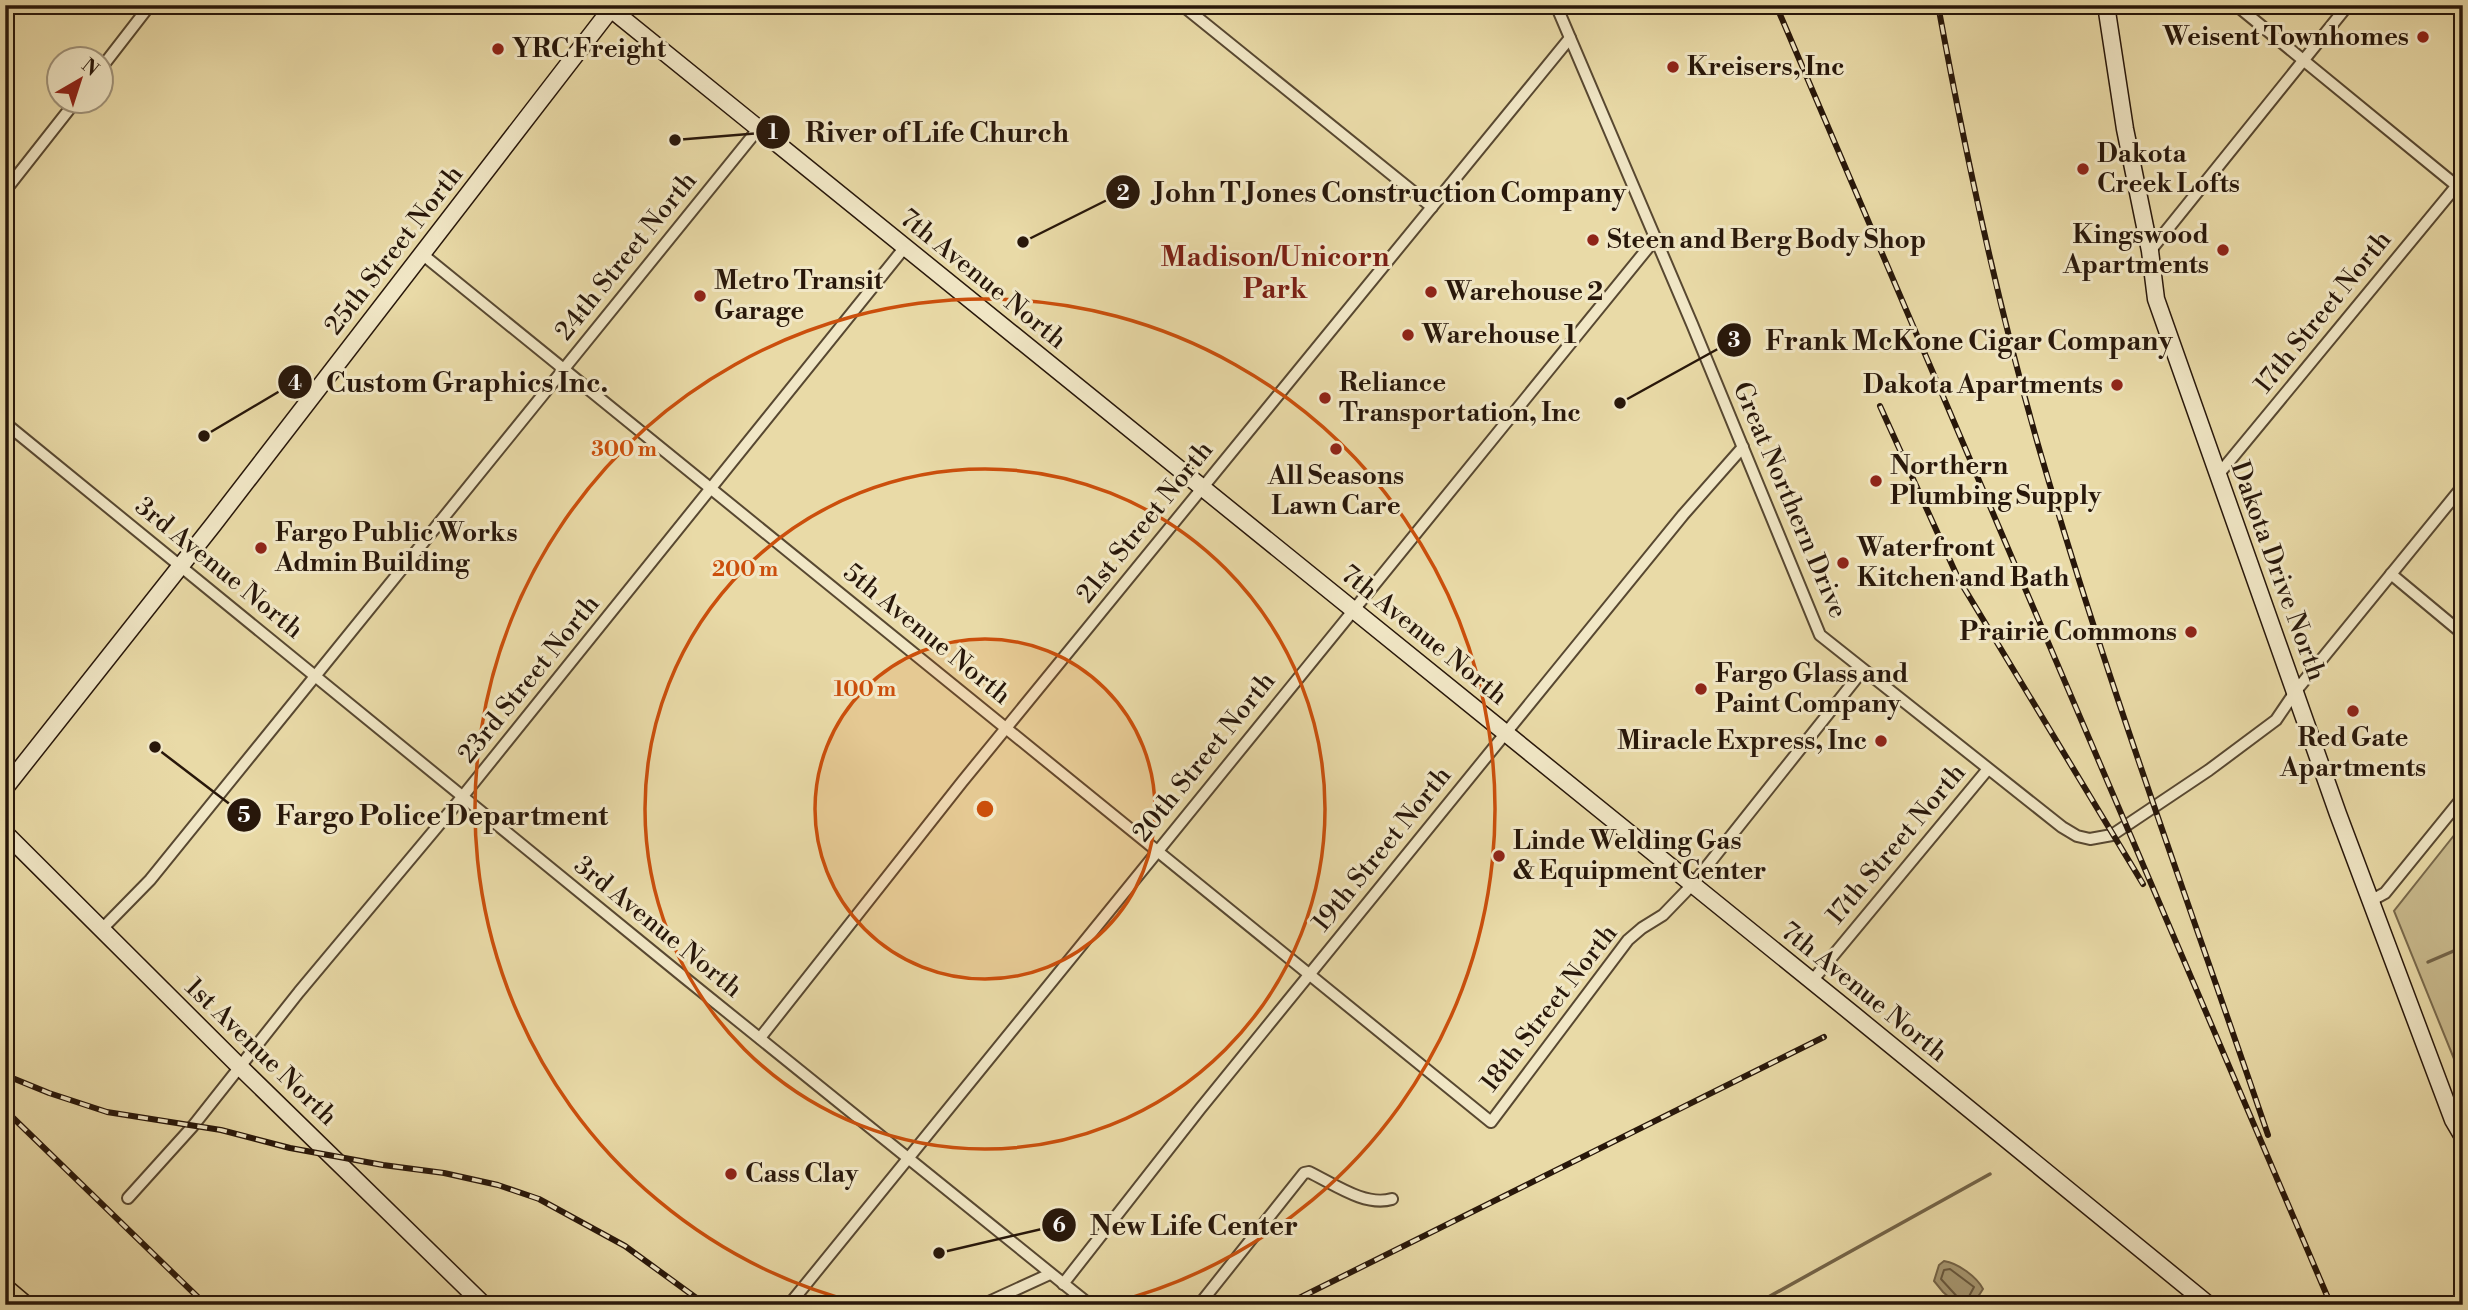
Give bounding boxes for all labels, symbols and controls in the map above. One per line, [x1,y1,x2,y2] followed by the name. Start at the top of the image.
[2162,21,2409,53] place label: Weisent Townhomes
[2415,29,2431,45] marker: Weisent Townhomes
[512,33,667,65] place label: YRC Freight
[490,41,506,57] marker: YRC Freight
[46,46,116,116] north arrow
[1687,51,1844,83] place label: Kreisers, Inc
[77,54,103,82] text: N
[1665,59,1681,75] marker: Kreisers, Inc
[756,108,1083,157] callout: River of Life Church
[805,116,1069,151] text: River of Life Church
[768,120,778,146] text: 1
[2097,138,2240,200] place label: Dakota Creek Lofts
[318,159,470,341] street label: 25th Street North
[2075,161,2091,177] marker: Dakota Creek Lofts
[548,165,704,347] street label: 24th Street North
[1105,168,1640,217] callout: John T Jones Construction Company
[1150,176,1627,211] text: John T Jones Construction Company
[1116,181,1130,207] text: 2
[893,202,1073,356] street label: 7th Avenue North
[2062,219,2209,281] place label: Kingswood Apartments
[1607,224,1926,256] place label: Steen and Berg Body Shop
[2248,224,2398,400] street label: 17th Street North
[1585,232,1601,248] marker: Steen and Berg Body Shop
[1161,240,1389,307] district label: Madison/Unicorn Park
[2215,242,2231,258] marker: Kingswood Apartments
[714,265,884,327] place label: Metro Transit Garage
[1444,276,1603,308] place label: Warehouse 2
[1423,284,1439,300] marker: Warehouse 2
[692,288,708,304] marker: Metro Transit Garage
[1717,315,2187,364] callout: Frank McKone Cigar Company
[1421,319,1577,351] place label: Warehouse 1
[1765,324,2174,359] text: Frank McKone Cigar Company
[1400,327,1416,343] marker: Warehouse 1
[1728,328,1740,354] text: 3
[277,358,623,407] callout: Custom Graphics Inc.
[326,366,608,401] text: Custom Graphics Inc.
[1339,367,1581,429] place label: Reliance Transportation, Inc
[1863,369,2103,401] place label: Dakota Apartments
[288,371,302,397] text: 4
[1726,377,1854,623] street label: Great Northern Drive
[2109,377,2125,393] marker: Dakota Apartments
[1317,390,1333,406] marker: Reliance Transportation, Inc
[1070,435,1220,609] street label: 21st Street North
[591,437,657,463] text: 300 m
[1328,441,1344,457] marker: All Seasons Lawn Care
[1890,450,2102,512] place label: Northern Plumbing Supply
[2223,457,2333,685] street label: Dakota Drive North
[1267,460,1404,522] place label: All Seasons Lawn Care
[1868,473,1884,489] marker: Northern Plumbing Supply
[128,490,310,646] street label: 3rd Avenue North
[274,517,518,579] place label: Fargo Public Works Admin Building
[1856,532,2069,594] place label: Waterfront Kitchen and Bath
[253,540,269,556] marker: Fargo Public Works Admin Building
[1835,555,1851,571] marker: Waterfront Kitchen and Bath
[712,557,778,583] text: 200 m
[837,557,1017,711] street label: 5th Avenue North
[1334,558,1514,712] street label: 7th Avenue North
[451,589,607,769] street label: 23rd Street North
[1960,616,2177,648] place label: Prairie Commons
[2183,624,2199,640] marker: Prairie Commons
[1715,658,1908,720] place label: Fargo Glass and Paint Company
[1126,666,1282,848] street label: 20th Street North
[834,677,896,703] text: 100 m
[1693,681,1709,697] marker: Fargo Glass and Paint Company
[2345,703,2361,719] marker: Red Gate Apartments
[2279,722,2426,784] place label: Red Gate Apartments
[1617,725,1867,757] place label: Miracle Express, Inc
[1873,733,1889,749] marker: Miracle Express, Inc
[1819,757,1973,931] street label: 17th Street North
[1306,760,1458,938] street label: 19th Street North
[227,790,622,839] callout: Fargo Police Department
[973,797,997,821] centre of rings
[276,799,609,834] text: Fargo Police Department
[237,803,251,829] text: 5
[1513,825,1767,887] place label: Linde Welding Gas & Equipment Center
[1491,848,1507,864] marker: Linde Welding Gas & Equipment Center
[567,849,749,1005] street label: 3rd Avenue North
[1774,915,1954,1069] street label: 7th Avenue North
[1474,918,1624,1098] street label: 18th Street North
[178,971,344,1133] street label: 1st Avenue North
[745,1158,859,1190] place label: Cass Clay
[723,1166,739,1182] marker: Cass Clay
[1041,1200,1313,1249] callout: New Life Center
[1090,1209,1298,1244] text: New Life Center
[1052,1213,1066,1239] text: 6

